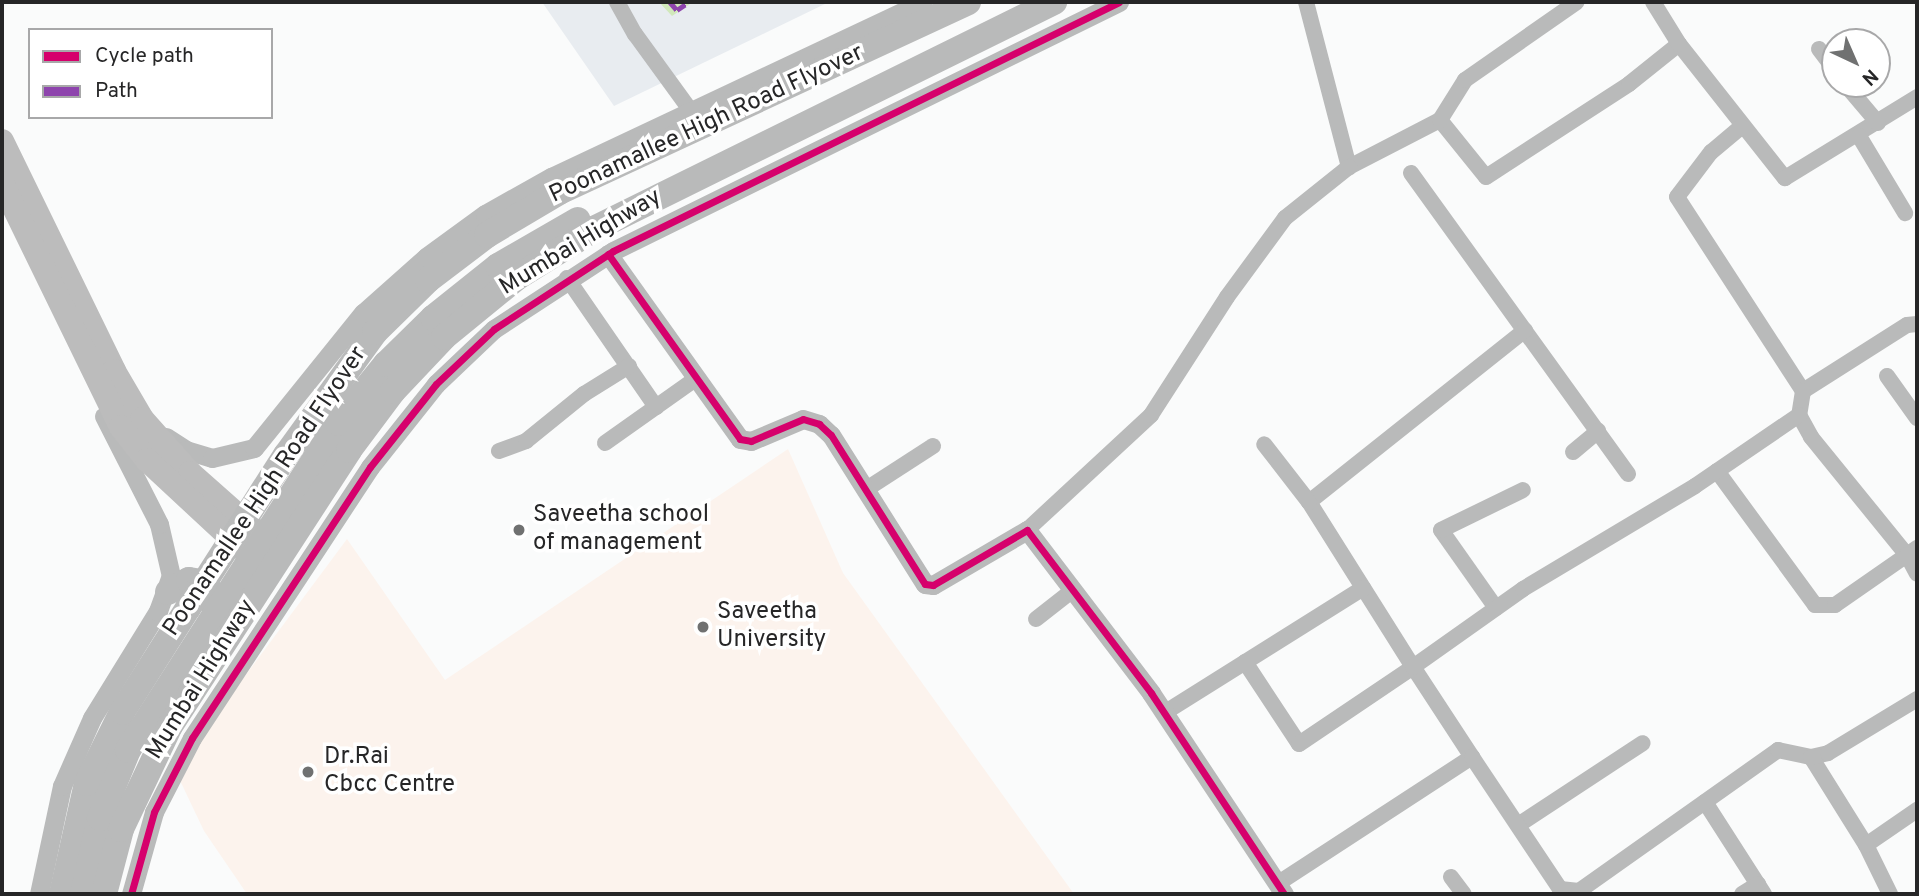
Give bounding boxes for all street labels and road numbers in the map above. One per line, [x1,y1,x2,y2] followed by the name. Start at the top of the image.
[545,39,869,211] street label: Poonamallee High Road Flyover
[495,183,667,303] street label: Mumbai Highway
[158,342,374,642] street label: Poonamallee High Road Flyover
[141,595,263,765] street label: Mumbai Highway

